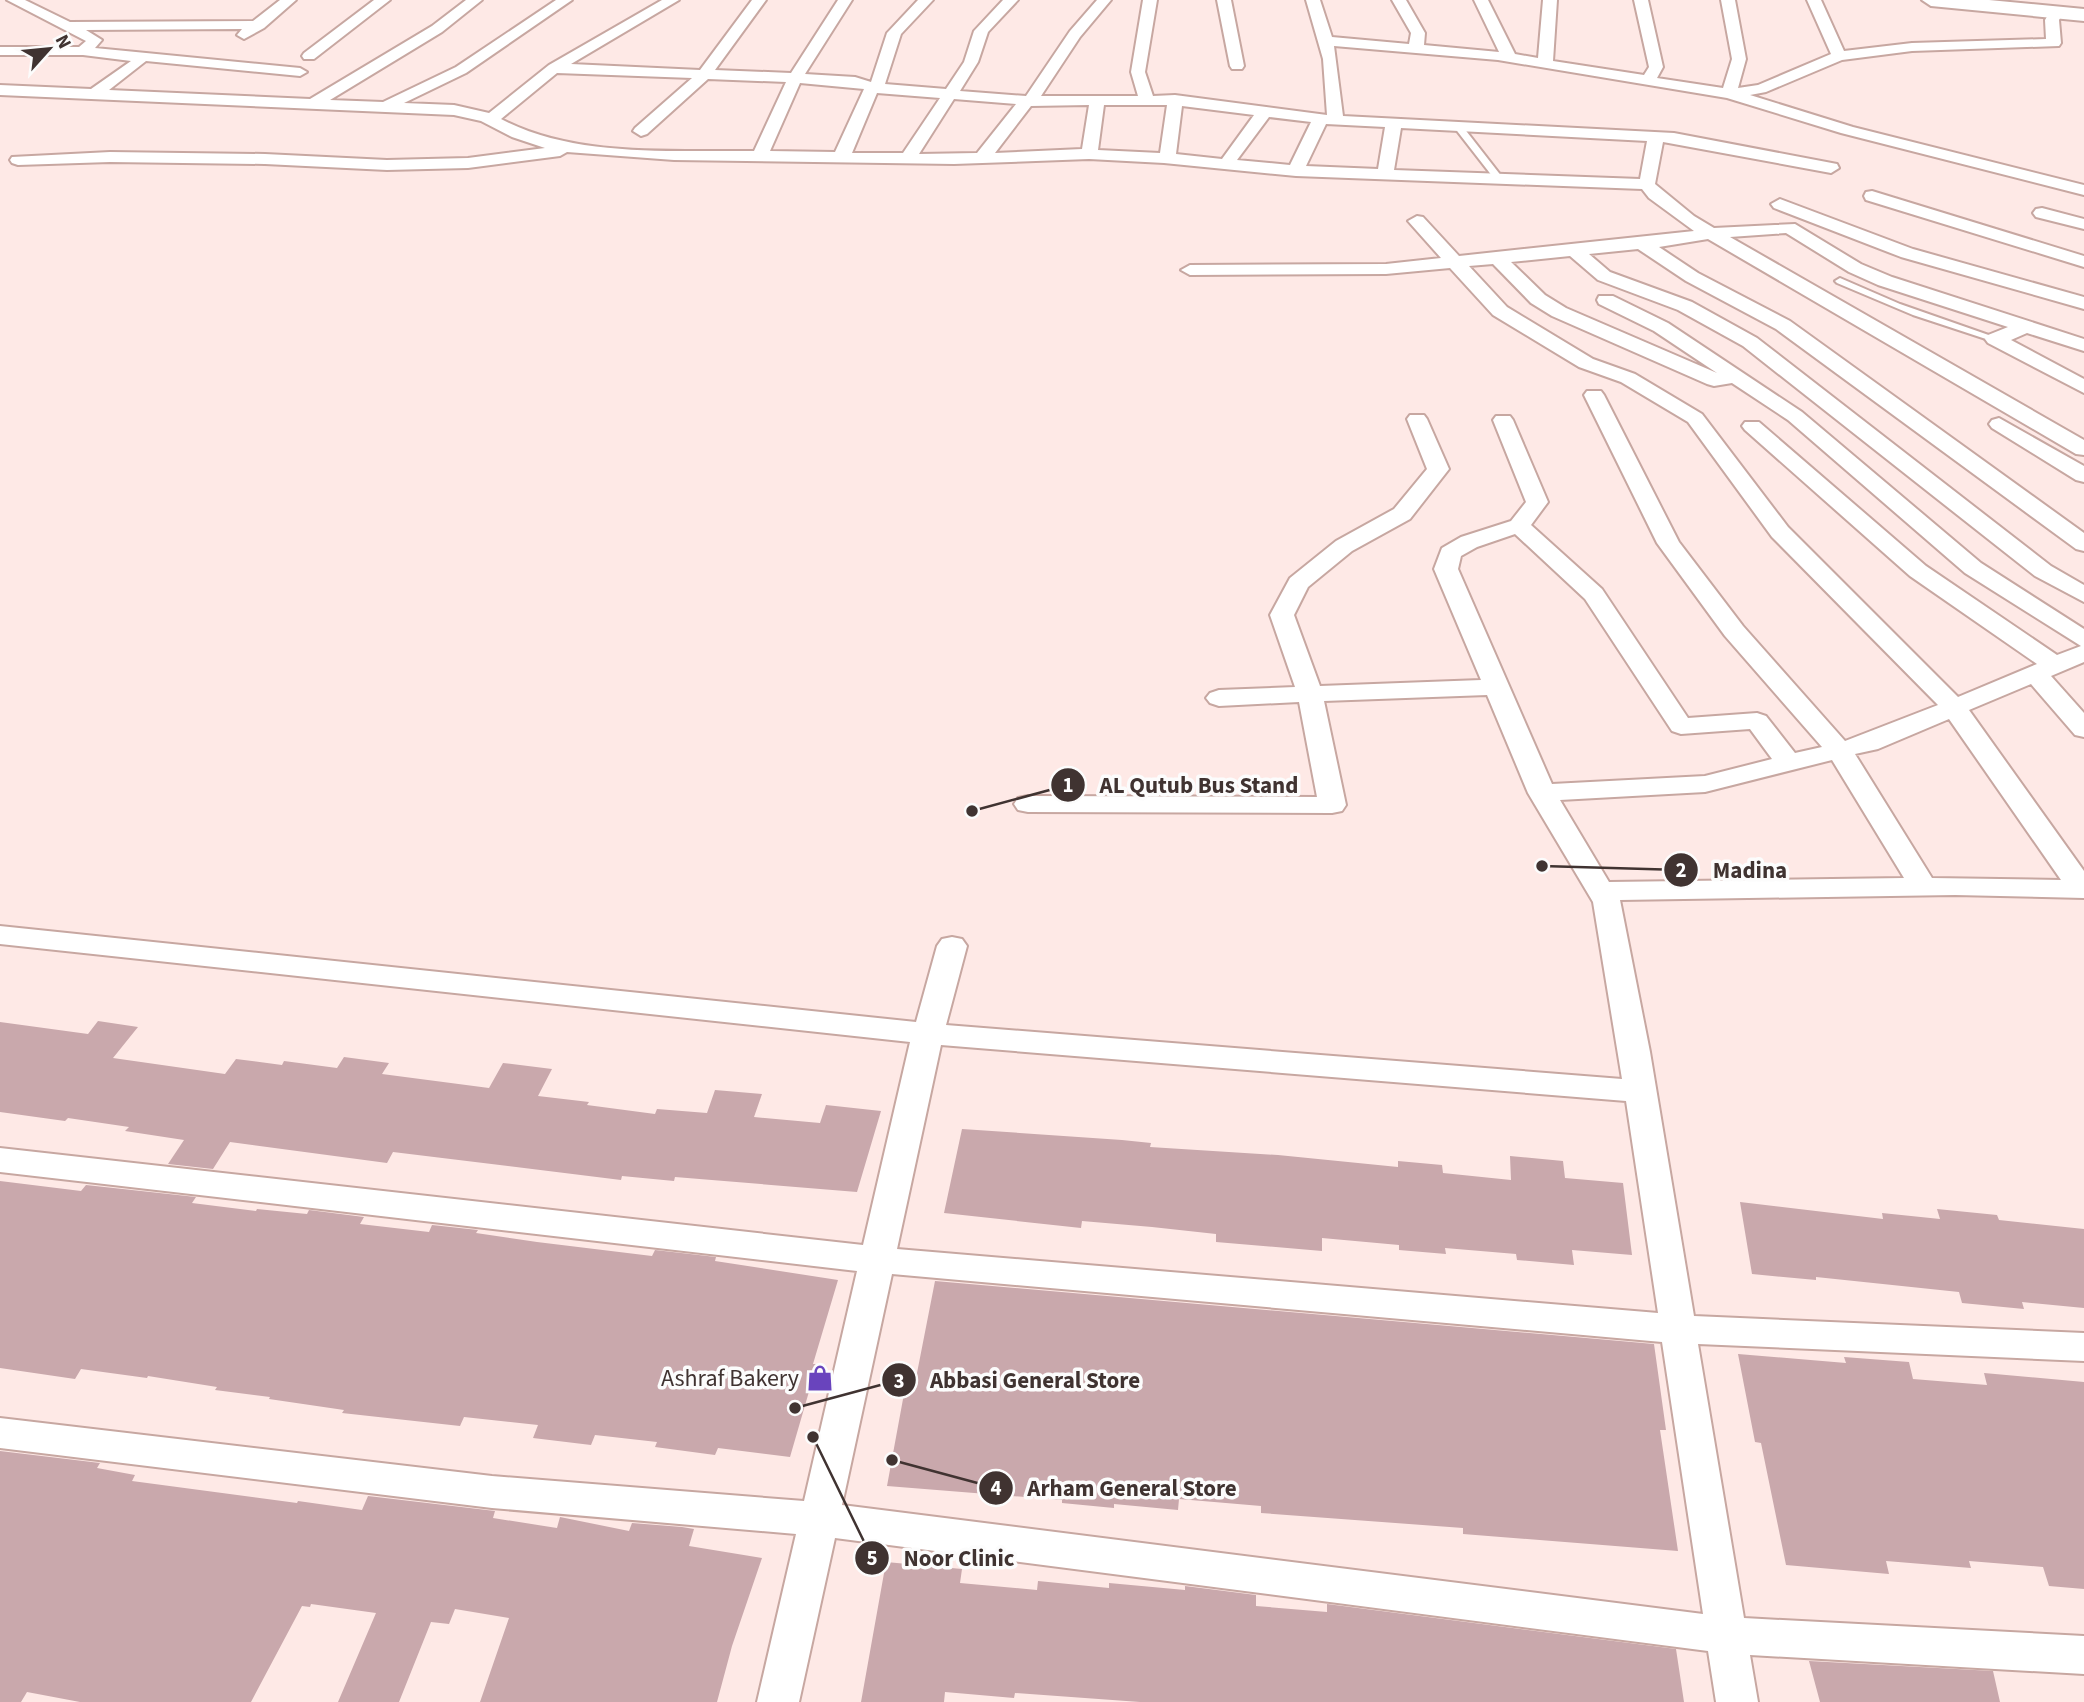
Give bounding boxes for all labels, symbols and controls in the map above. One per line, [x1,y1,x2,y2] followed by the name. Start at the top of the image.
[14,14,84,84] north arrow
[48,30,78,54] text: N
[1051,763,1312,807] callout: AL Qutub Bus Stand
[1099,769,1298,802] text: AL Qutub Bus Stand
[1062,770,1074,800] text: 1
[1663,848,1801,892] callout: Madina
[1713,854,1787,887] text: Madina
[1675,855,1687,885] text: 2
[881,1358,1154,1402] callout: Abbasi General Store
[661,1361,799,1396] place label: Ashraf Bakery
[805,1363,835,1393] shop icon: Ashraf Bakery
[929,1364,1140,1397] text: Abbasi General Store
[893,1366,905,1396] text: 3
[979,1466,1251,1510] callout: Arham General Store
[1026,1472,1237,1505] text: Arham General Store
[990,1473,1002,1503] text: 4
[854,1536,1028,1580] callout: Noor Clinic
[903,1542,1015,1575] text: Noor Clinic
[866,1543,878,1573] text: 5

